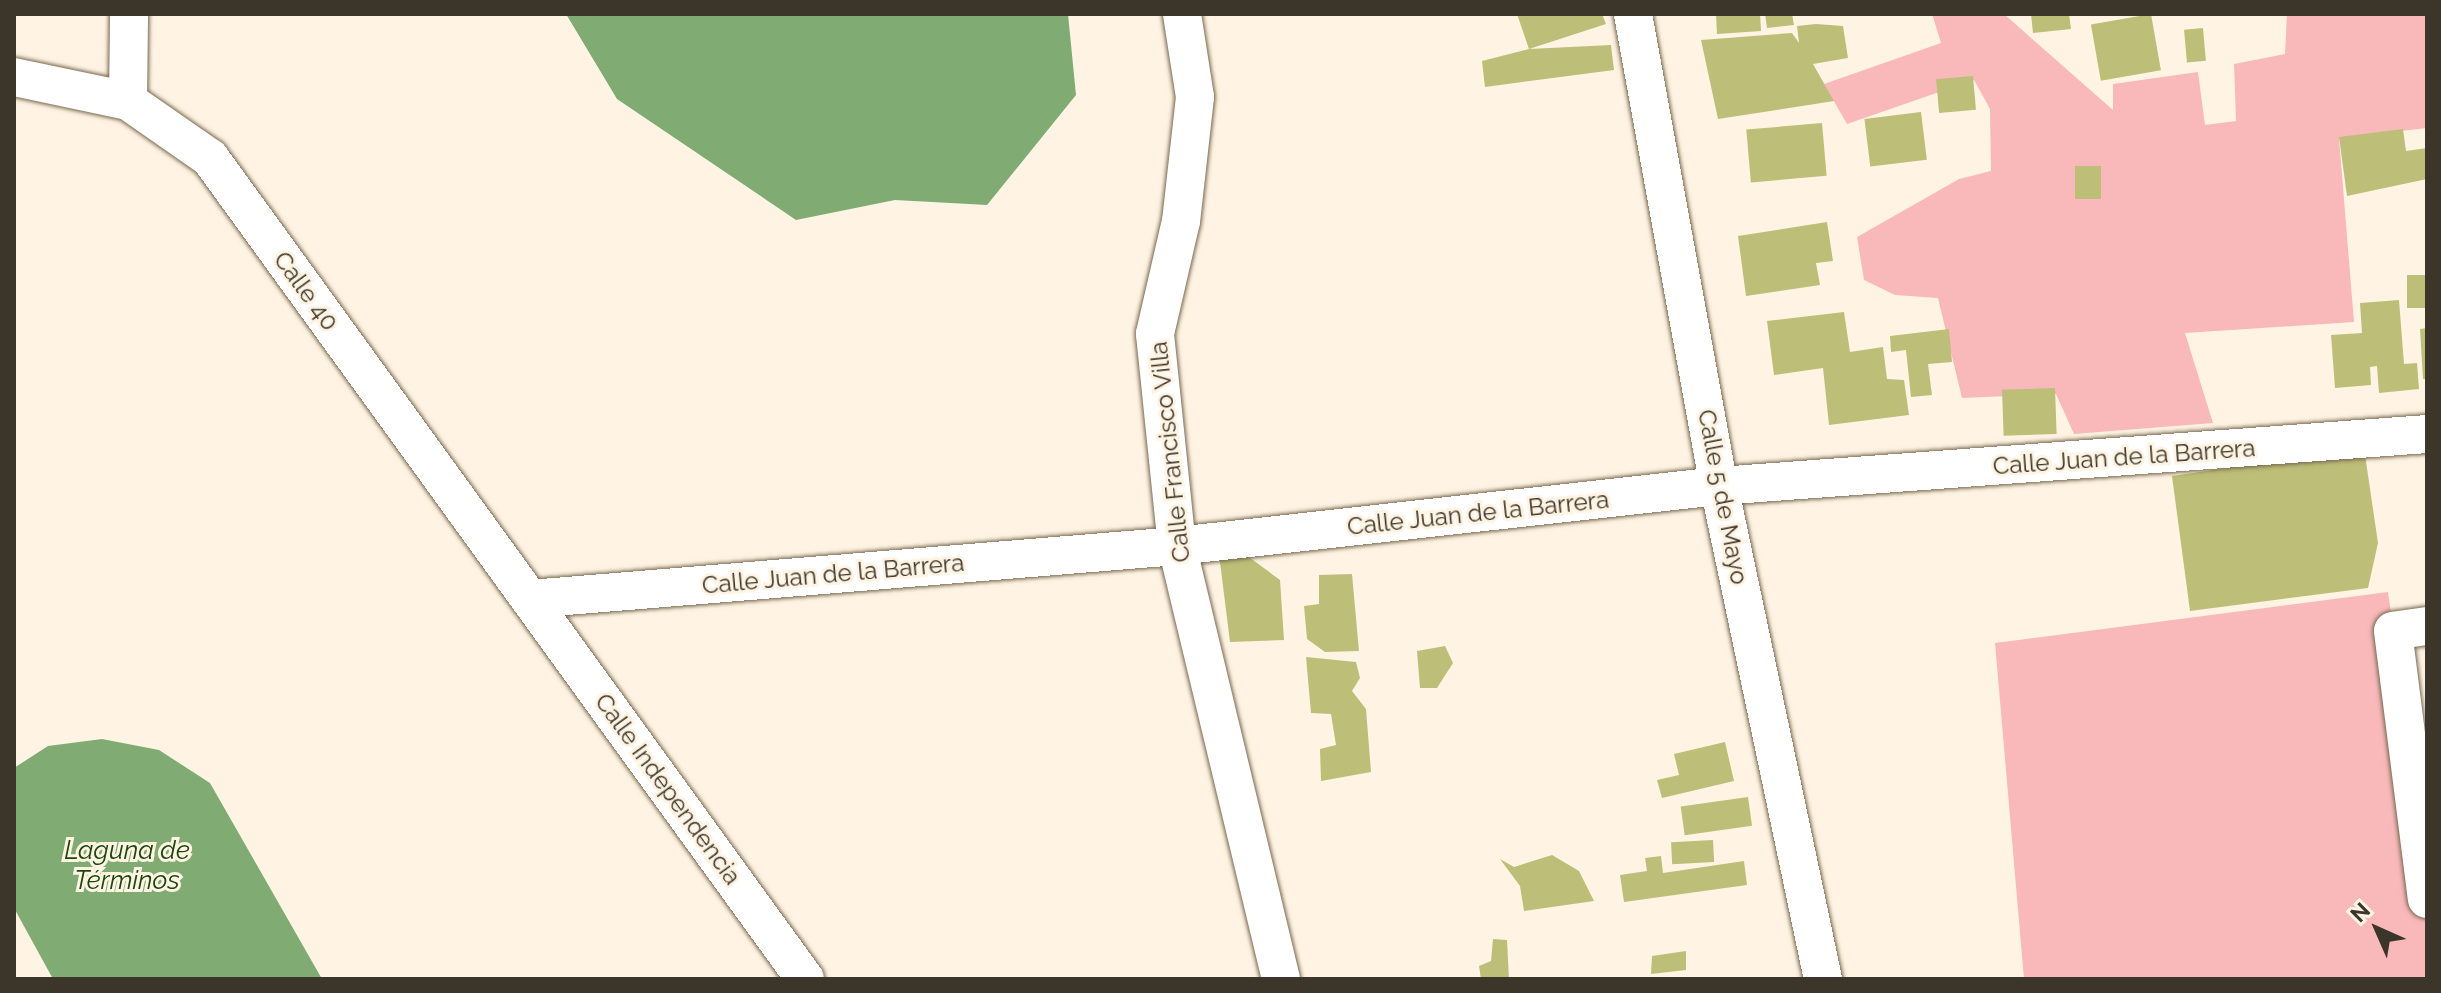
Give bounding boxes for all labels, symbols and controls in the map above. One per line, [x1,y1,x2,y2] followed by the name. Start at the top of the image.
[268,246,344,336] street label: Calle 40
[1144,340,1196,564] street label: Calle Francisco Villa
[1692,407,1754,587] street label: Calle 5 de Mayo
[1992,433,2256,481] street label: Calle Juan de la Barrera
[1345,485,1611,541] street label: Calle Juan de la Barrera
[700,548,966,600] street label: Calle Juan de la Barrera
[589,688,747,890] street label: Calle Independencia
[64,835,190,896] water label: Laguna de Términos
[2337,889,2417,969] north arrow
[2345,897,2375,927] text: N

